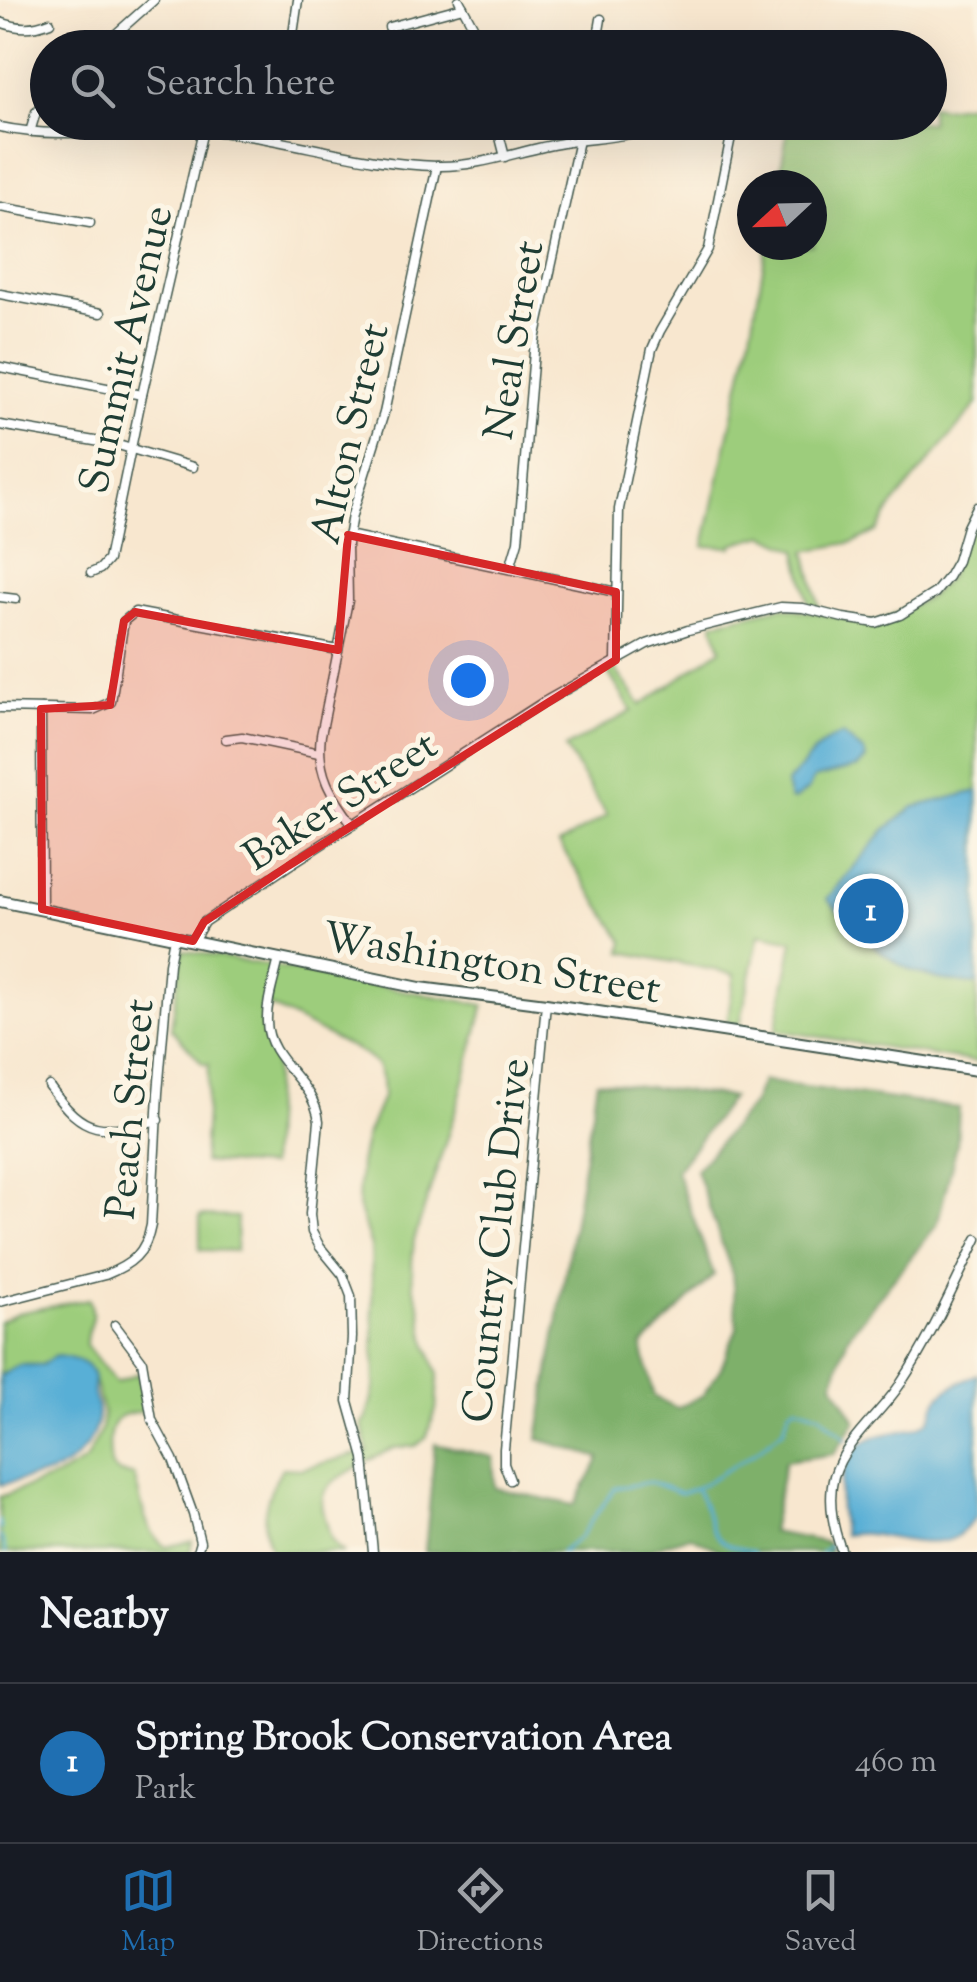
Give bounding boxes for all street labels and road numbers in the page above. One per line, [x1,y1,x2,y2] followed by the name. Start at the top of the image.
[67,200,191,500] street label: Summit Avenue
[472,237,562,445] street label: Neal Street
[298,318,407,550] street label: Alton Street
[233,718,451,888] street label: Baker Street
[318,910,664,1022] street label: Washington Street
[93,997,172,1222] street label: Peach Street
[450,1055,548,1426] street label: Country Club Drive

